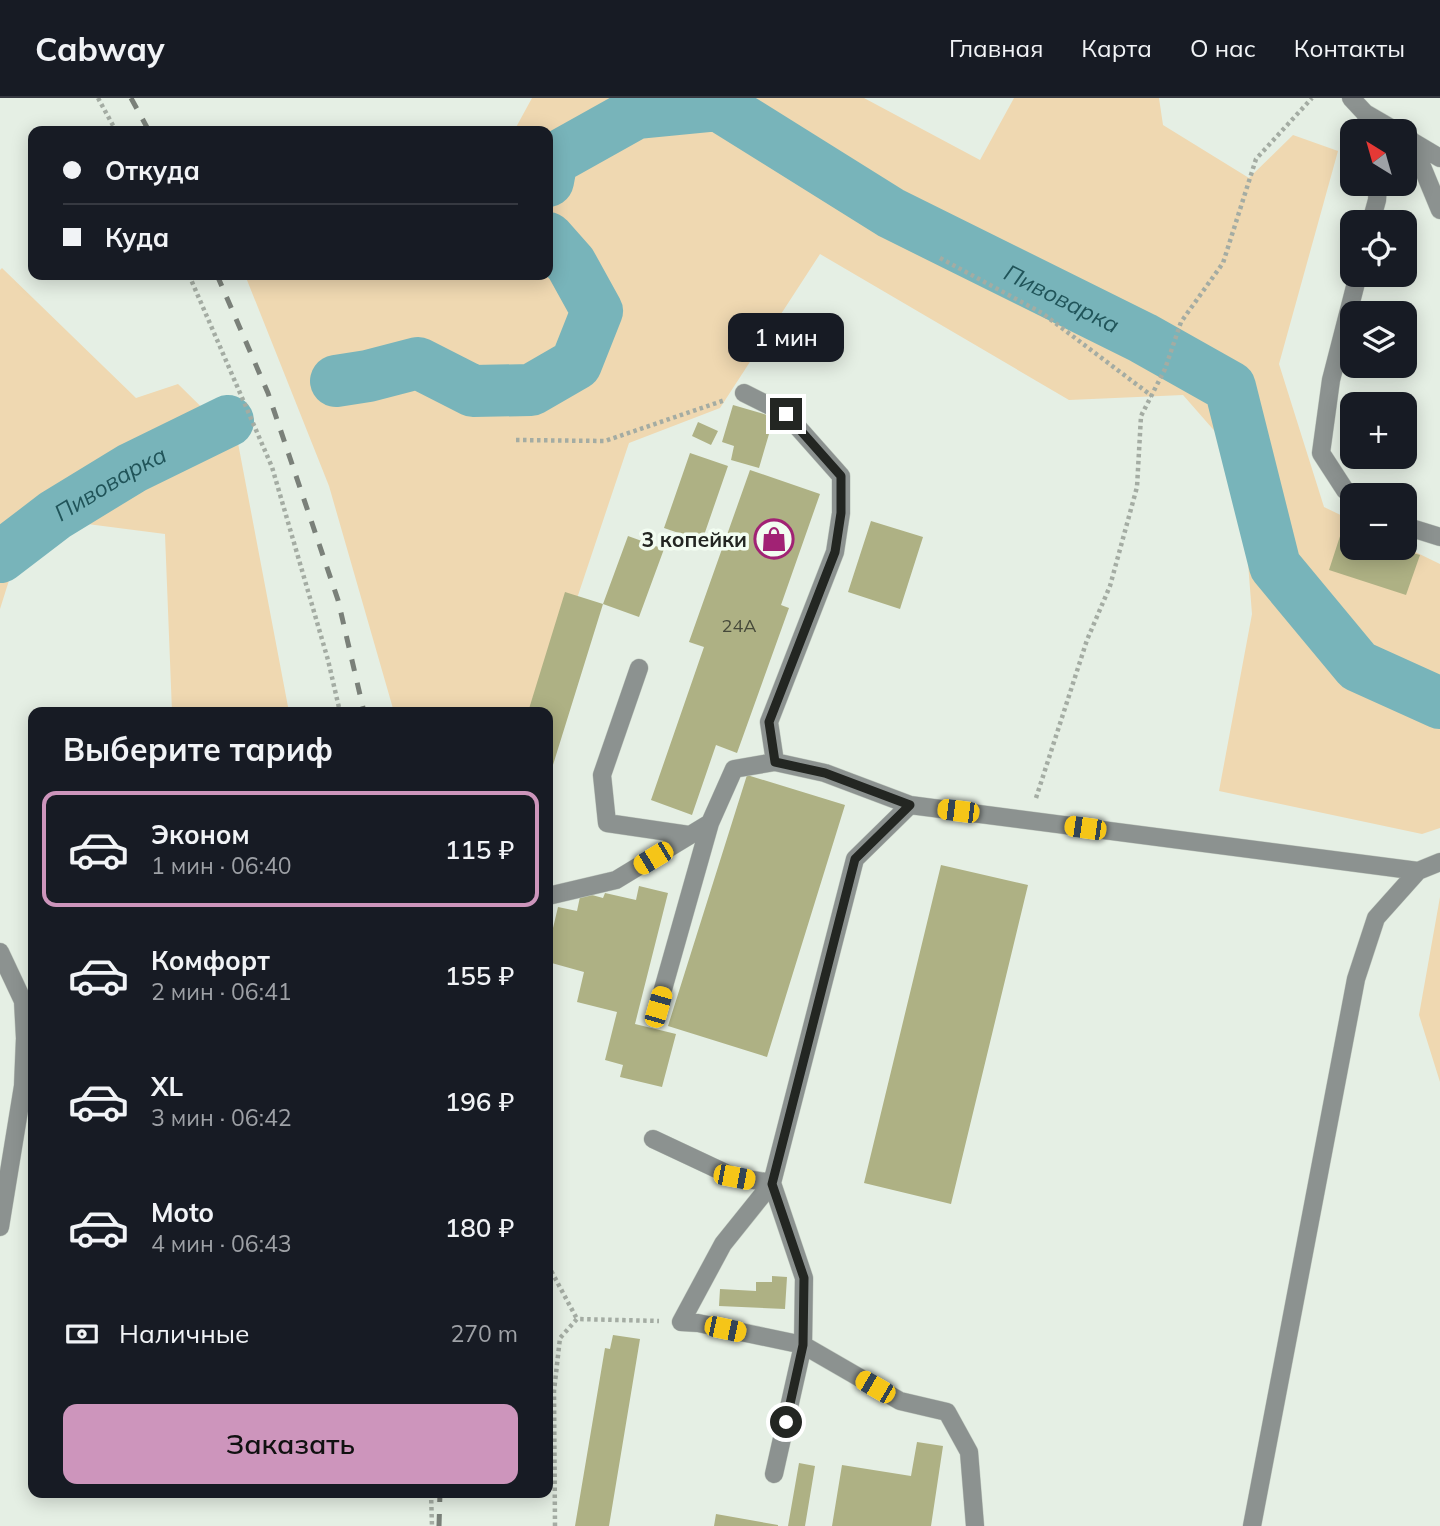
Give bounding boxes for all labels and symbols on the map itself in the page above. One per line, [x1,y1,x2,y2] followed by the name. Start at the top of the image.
[1340,119,1418,196] north arrow
[1000,257,1124,339] water label: Пивоварка
[728,313,844,362] callout: 1 мин
[770,398,802,430] route end
[49,439,171,527] water label: Пивоварка
[753,518,795,560] shop icon: 3 копейки
[641,526,747,552] place label: 3 копейки
[722,614,756,637] house number: 24А
[936,798,981,824] car
[1063,815,1108,841] car
[630,838,677,878] car
[643,984,674,1030] car
[712,1163,757,1191] car
[703,1314,748,1344] car
[852,1367,899,1407] car
[770,1406,802,1438] route start

